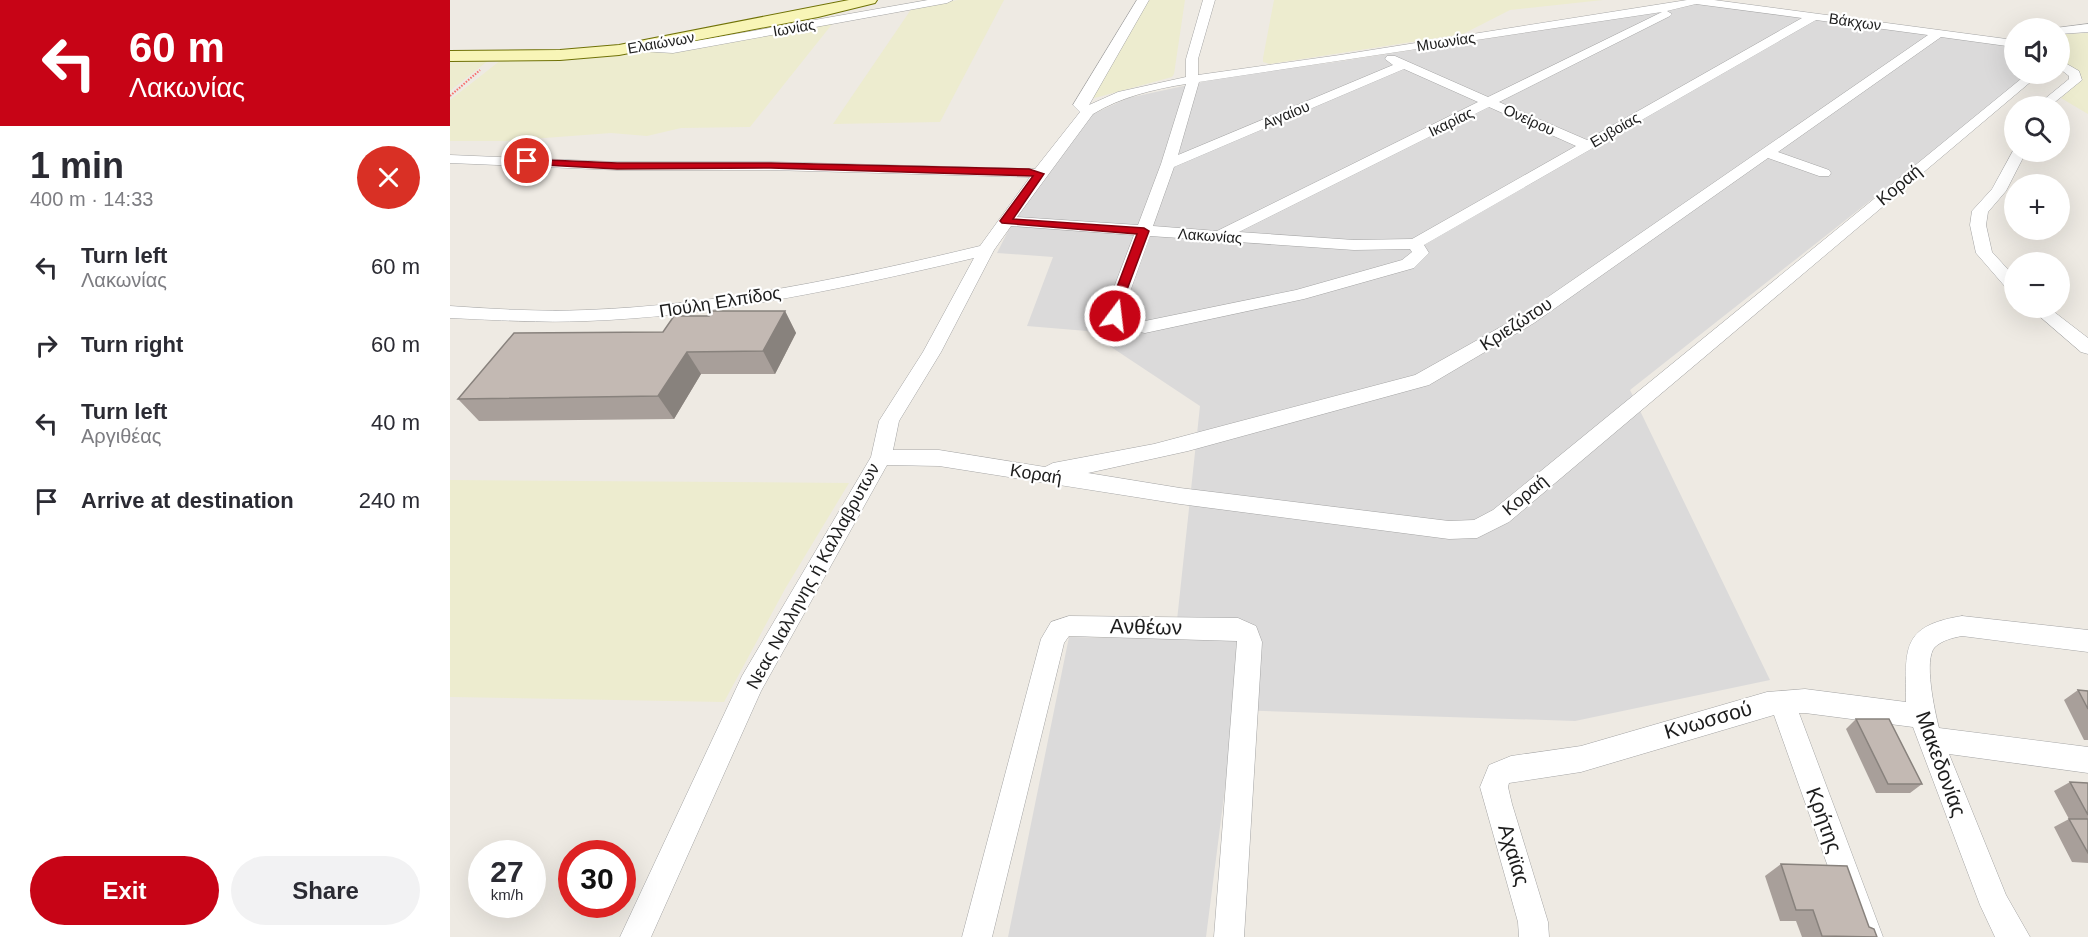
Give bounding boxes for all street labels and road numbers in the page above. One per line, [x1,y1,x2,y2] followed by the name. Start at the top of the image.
[1828,9,1882,34] street label: Βάκχων
[771,15,816,40] street label: Ιωνίας
[626,28,696,57] street label: Ελαιώνων
[1415,28,1476,55] street label: Μυωνίας
[1260,97,1312,132] street label: Αιγαίου
[1501,101,1557,138] street label: Ονείρου
[1426,103,1476,140] street label: Ικαρίας
[1587,109,1643,151] street label: Ευβοίας
[1872,160,1926,210] street label: Κοραή
[1177,225,1243,246] street label: Λακωνίας
[658,282,783,321] street label: Πούλη Ελπίδος
[1476,293,1556,355] street label: Κριεζώτου
[742,460,884,692] street label: Νεας Nαλληνης ή Καλλαβρυτων
[1009,460,1063,488] street label: Κοραή
[1498,470,1552,520] street label: Κοραή
[1110,614,1182,639] street label: Ανθέων
[1661,696,1754,743] street label: Κνωσσού
[1912,708,1971,820] street label: Μακεδονίας
[1802,784,1847,856] street label: Κρήτης
[1494,821,1535,888] street label: Αχαϊας

